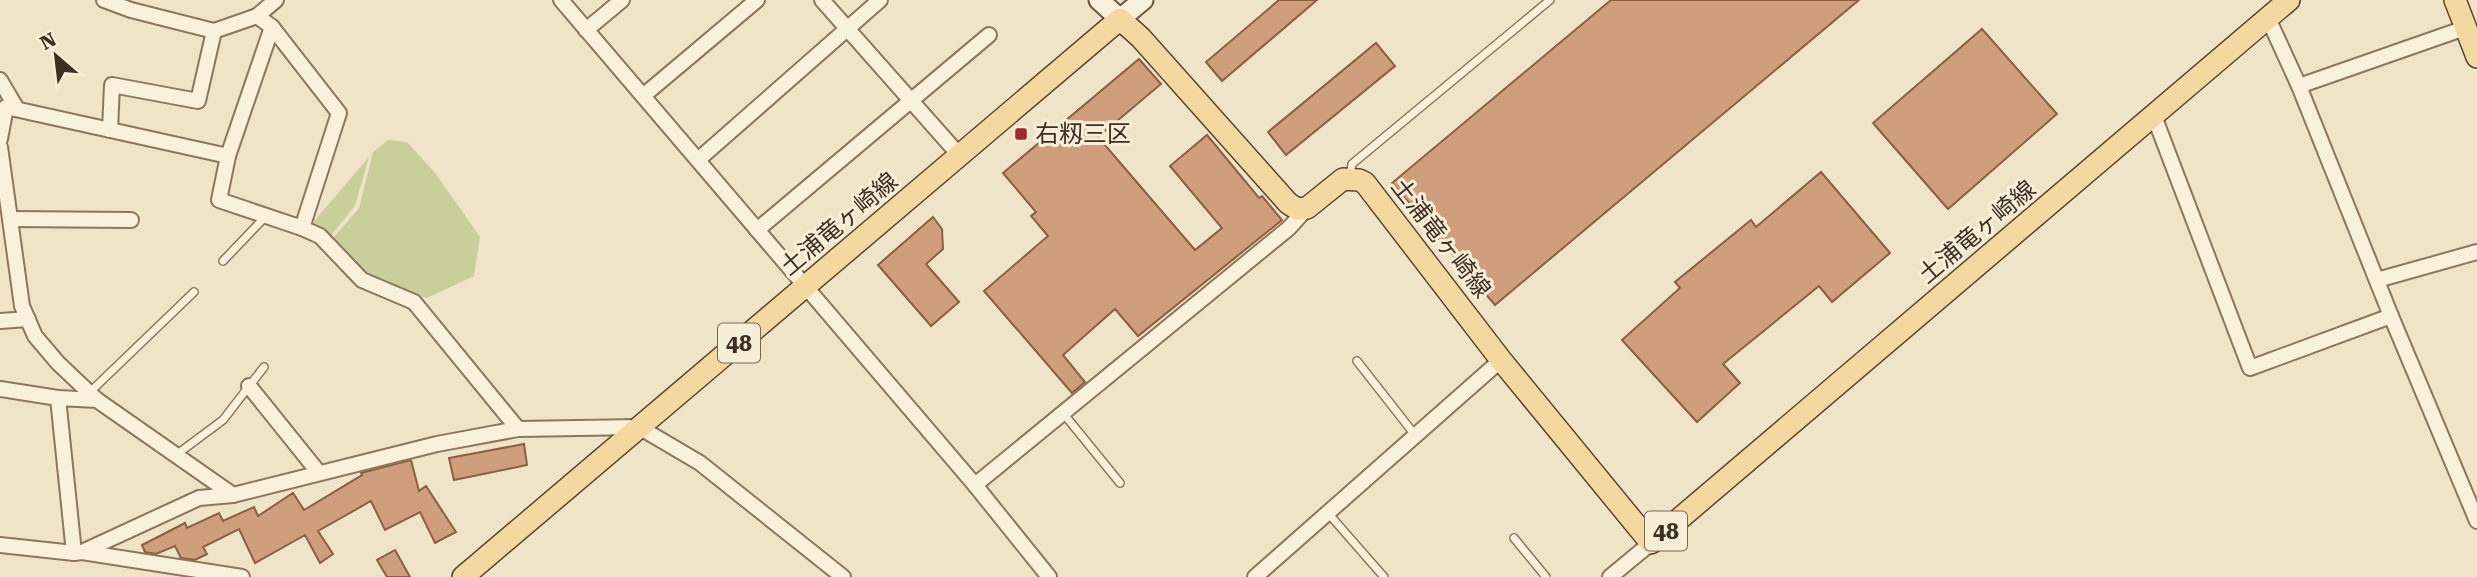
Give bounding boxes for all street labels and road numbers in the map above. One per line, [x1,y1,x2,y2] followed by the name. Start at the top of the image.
[775,167,903,281] street label: 土浦竜ヶ崎線
[1386,173,1496,303] street label: 土浦竜ヶ崎線
[1913,175,2041,289] street label: 土浦竜ヶ崎線
[718,324,760,362] road number: 48
[1645,512,1687,551] road number: 48

